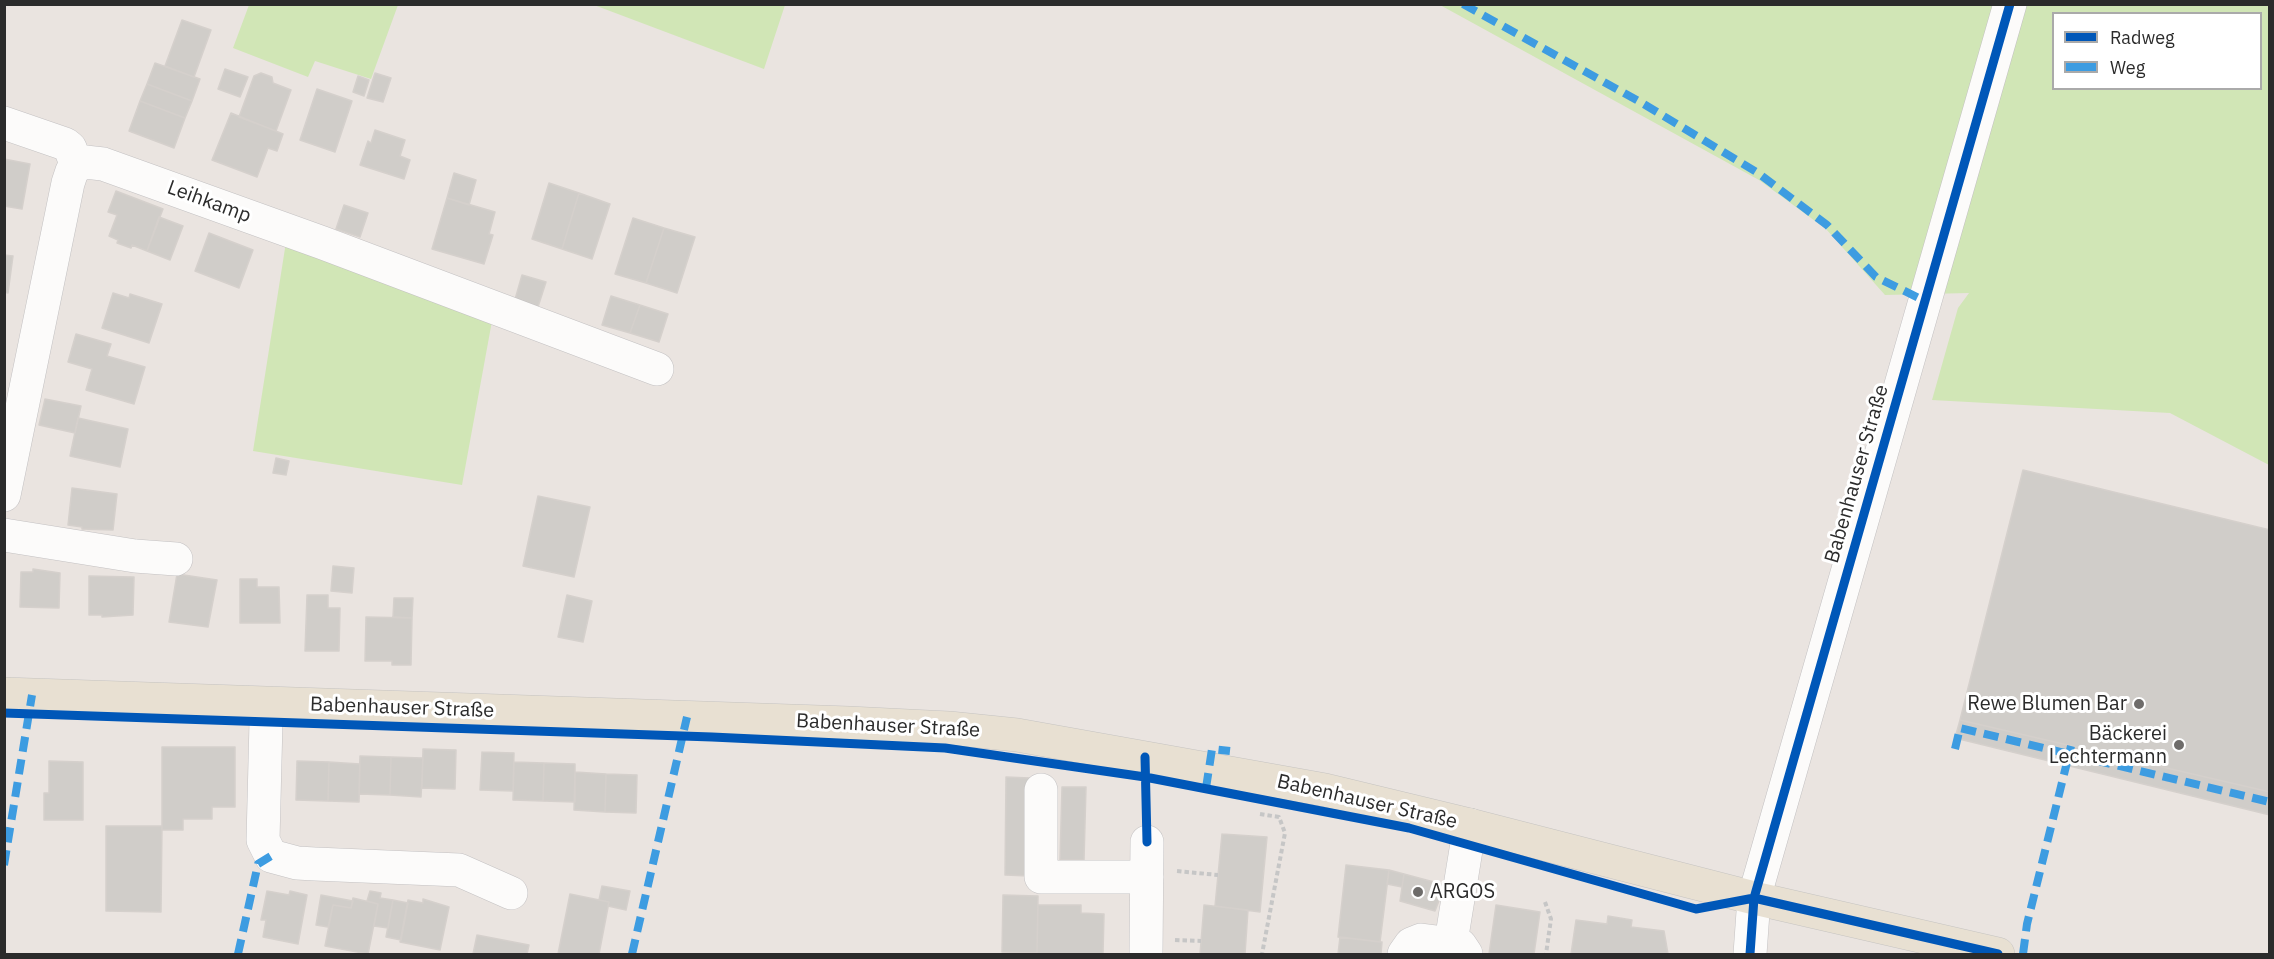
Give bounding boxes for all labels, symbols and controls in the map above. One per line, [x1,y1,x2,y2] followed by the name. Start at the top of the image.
[2052,12,2262,90] legend
[2110,26,2175,49] text: Radweg
[2110,56,2145,79] text: Weg
[164,176,254,228] street label: Leihkamp
[1820,382,1894,566] street label: Babenhauser Straße
[1967,692,2127,716] place label: Rewe Blumen Bar
[310,693,494,723] street label: Babenhauser Straße
[2132,697,2146,711] marker: Rewe Blumen Bar
[795,709,981,743] street label: Babenhauser Straße
[2049,722,2167,769] place label: Bäckerei Lechtermann
[2172,738,2186,752] marker: Bäckerei Lechtermann
[1275,770,1459,834] street label: Babenhauser Straße
[1430,880,1495,904] place label: ARGOS
[1411,885,1425,899] marker: ARGOS

